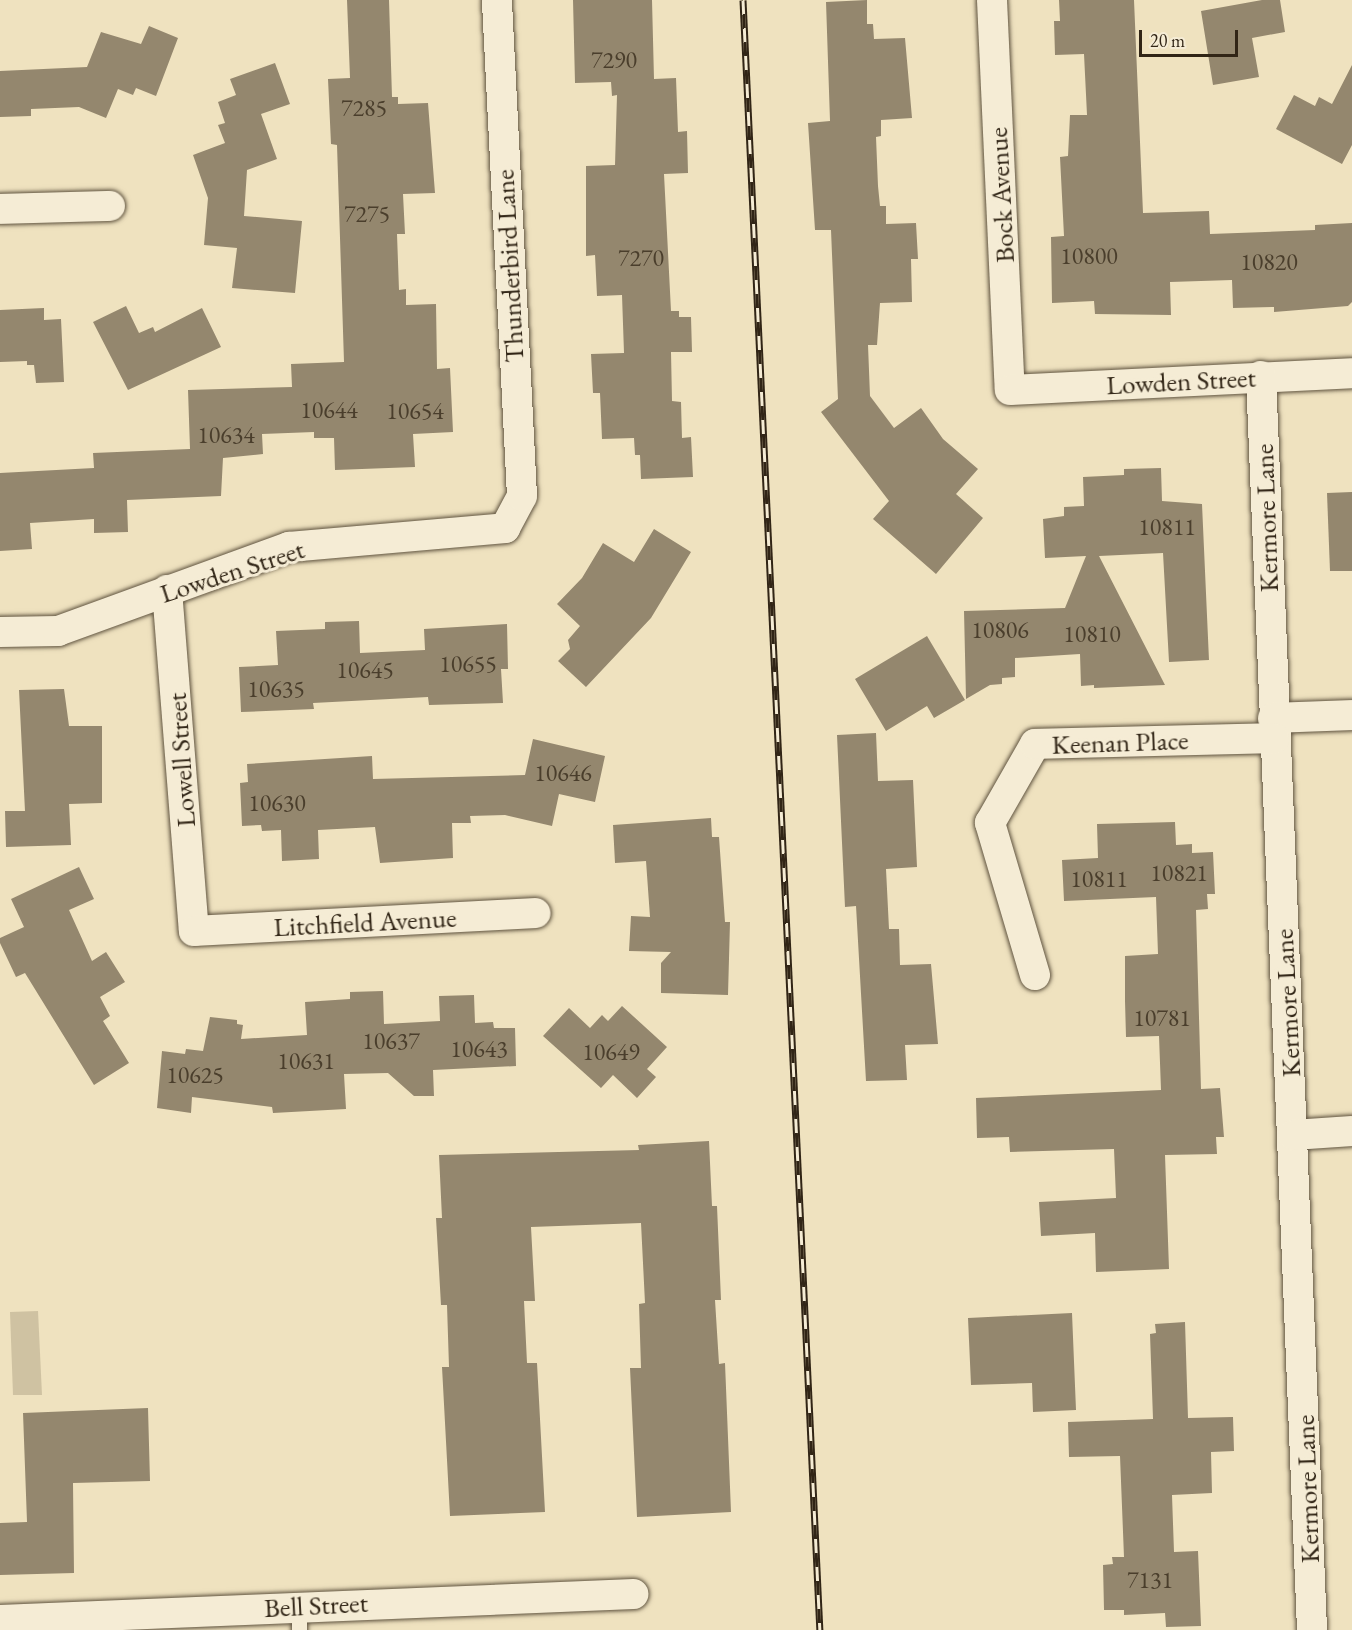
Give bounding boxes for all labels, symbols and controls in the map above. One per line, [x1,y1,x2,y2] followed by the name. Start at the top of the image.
[1142,18,1241,56] scale bar
[1150,29,1185,52] text: 20 m
[591,46,637,74] house number: 7290
[341,94,387,122] house number: 7285
[981,126,1021,264] street label: Bock Avenue
[488,168,530,364] street label: Thunderbird Lane
[344,200,390,228] house number: 7275
[1060,242,1118,270] house number: 10800
[618,244,664,272] house number: 7270
[1240,248,1298,276] house number: 10820
[1105,361,1257,401] street label: Lowden Street
[300,396,358,424] house number: 10644
[386,397,444,425] house number: 10654
[197,421,255,449] house number: 10634
[1247,443,1285,593] street label: Kermore Lane
[1138,513,1196,541] house number: 10811
[156,532,308,610] street label: Lowden Street
[971,616,1029,644] house number: 10806
[1063,620,1121,648] house number: 10810
[439,650,497,678] house number: 10655
[336,656,394,684] house number: 10645
[247,675,305,703] house number: 10635
[160,692,202,828] street label: Lowell Street
[1051,723,1189,761] street label: Keenan Place
[534,759,592,787] house number: 10646
[248,789,306,817] house number: 10630
[1150,859,1208,887] house number: 10821
[1070,865,1128,893] house number: 10811
[273,901,457,943] street label: Litchfield Avenue
[1267,928,1307,1078] street label: Kermore Lane
[1133,1004,1191,1032] house number: 10781
[362,1027,420,1055] house number: 10637
[450,1035,508,1063] house number: 10643
[582,1038,640,1066] house number: 10649
[277,1047,335,1075] house number: 10631
[166,1061,224,1089] house number: 10625
[1288,1414,1326,1564] street label: Kermore Lane
[1127,1566,1173,1594] house number: 7131
[263,1586,369,1624] street label: Bell Street

